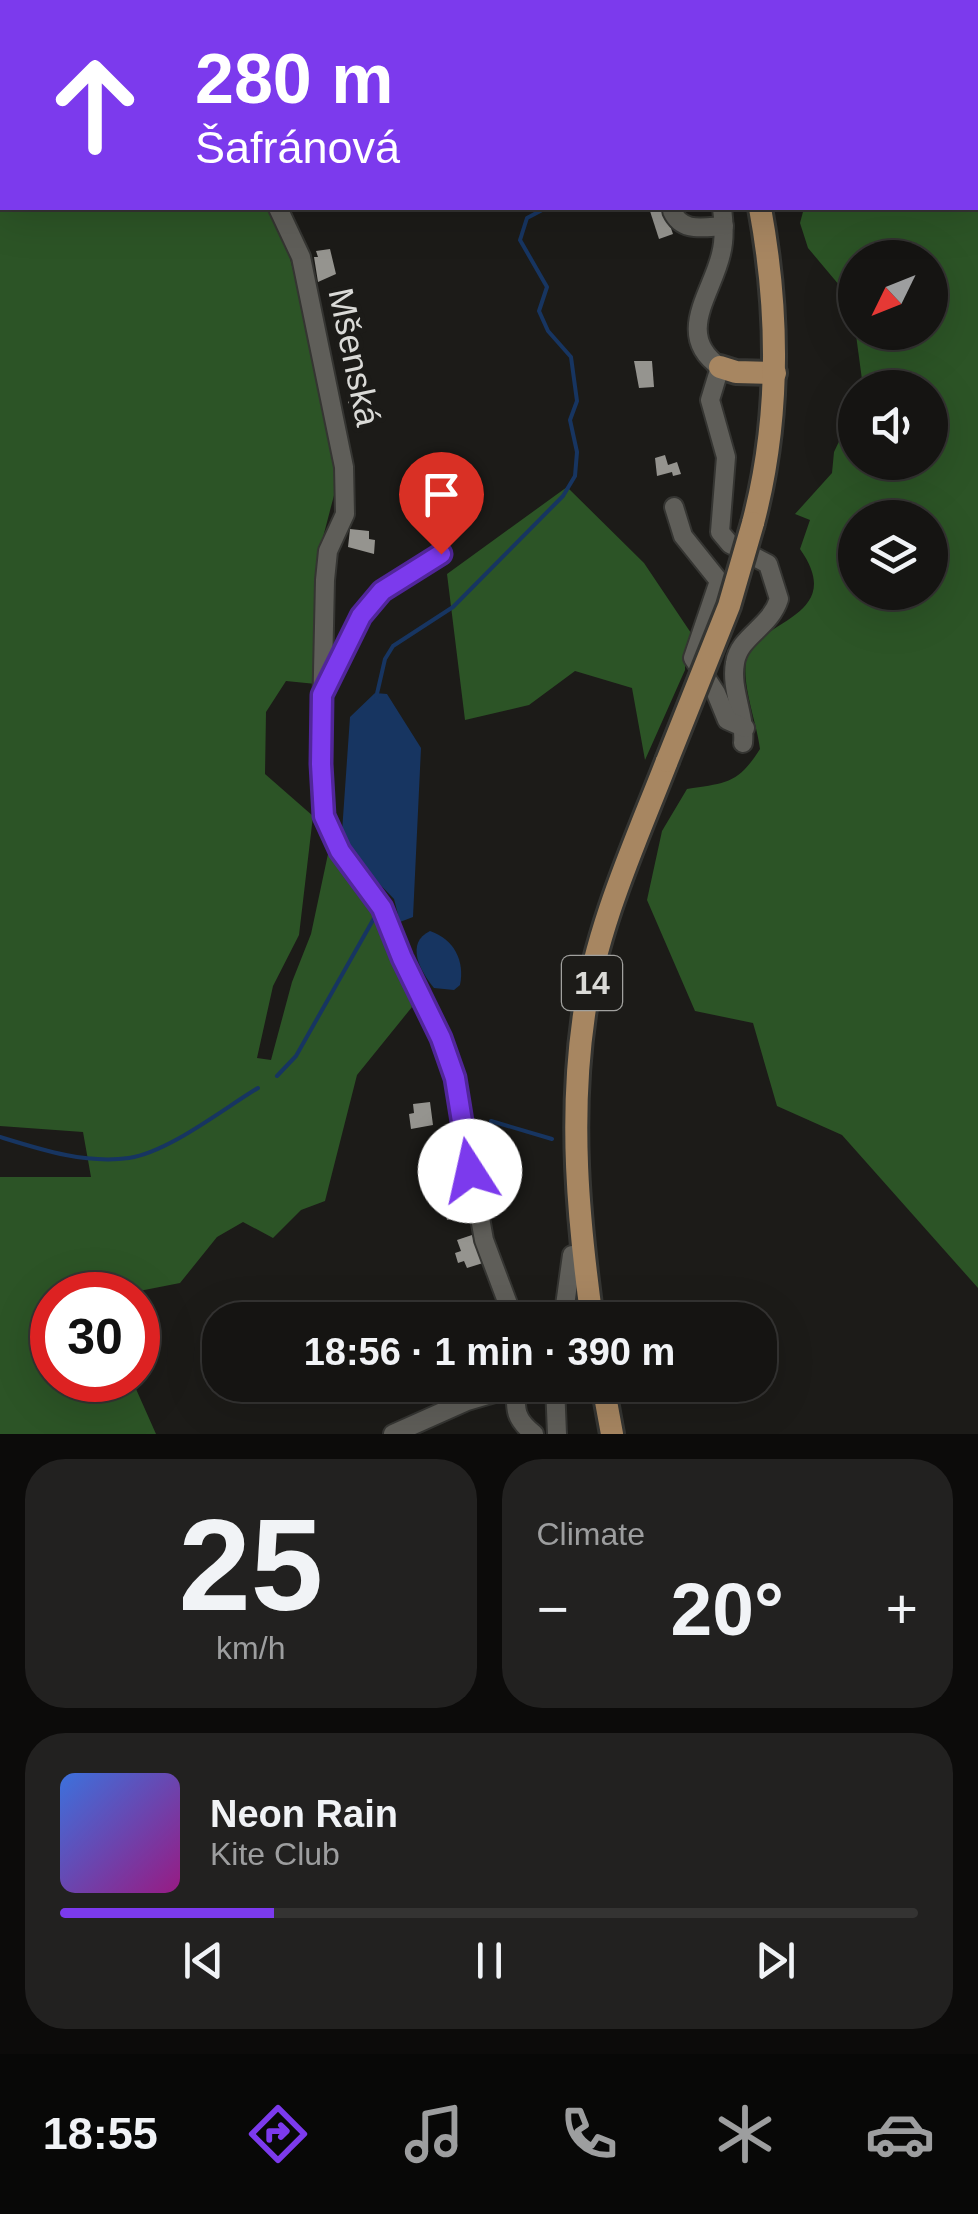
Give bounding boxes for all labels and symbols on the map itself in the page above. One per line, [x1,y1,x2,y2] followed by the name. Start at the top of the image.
[838,240,948,350] north arrow
[321,284,389,430] street label: Mšenská
[399,452,484,555] pin
[562,956,622,1010] road number: 14
[418,1119,522,1223] position arrow
[30,1272,160,1402] speed limit sign: 30

